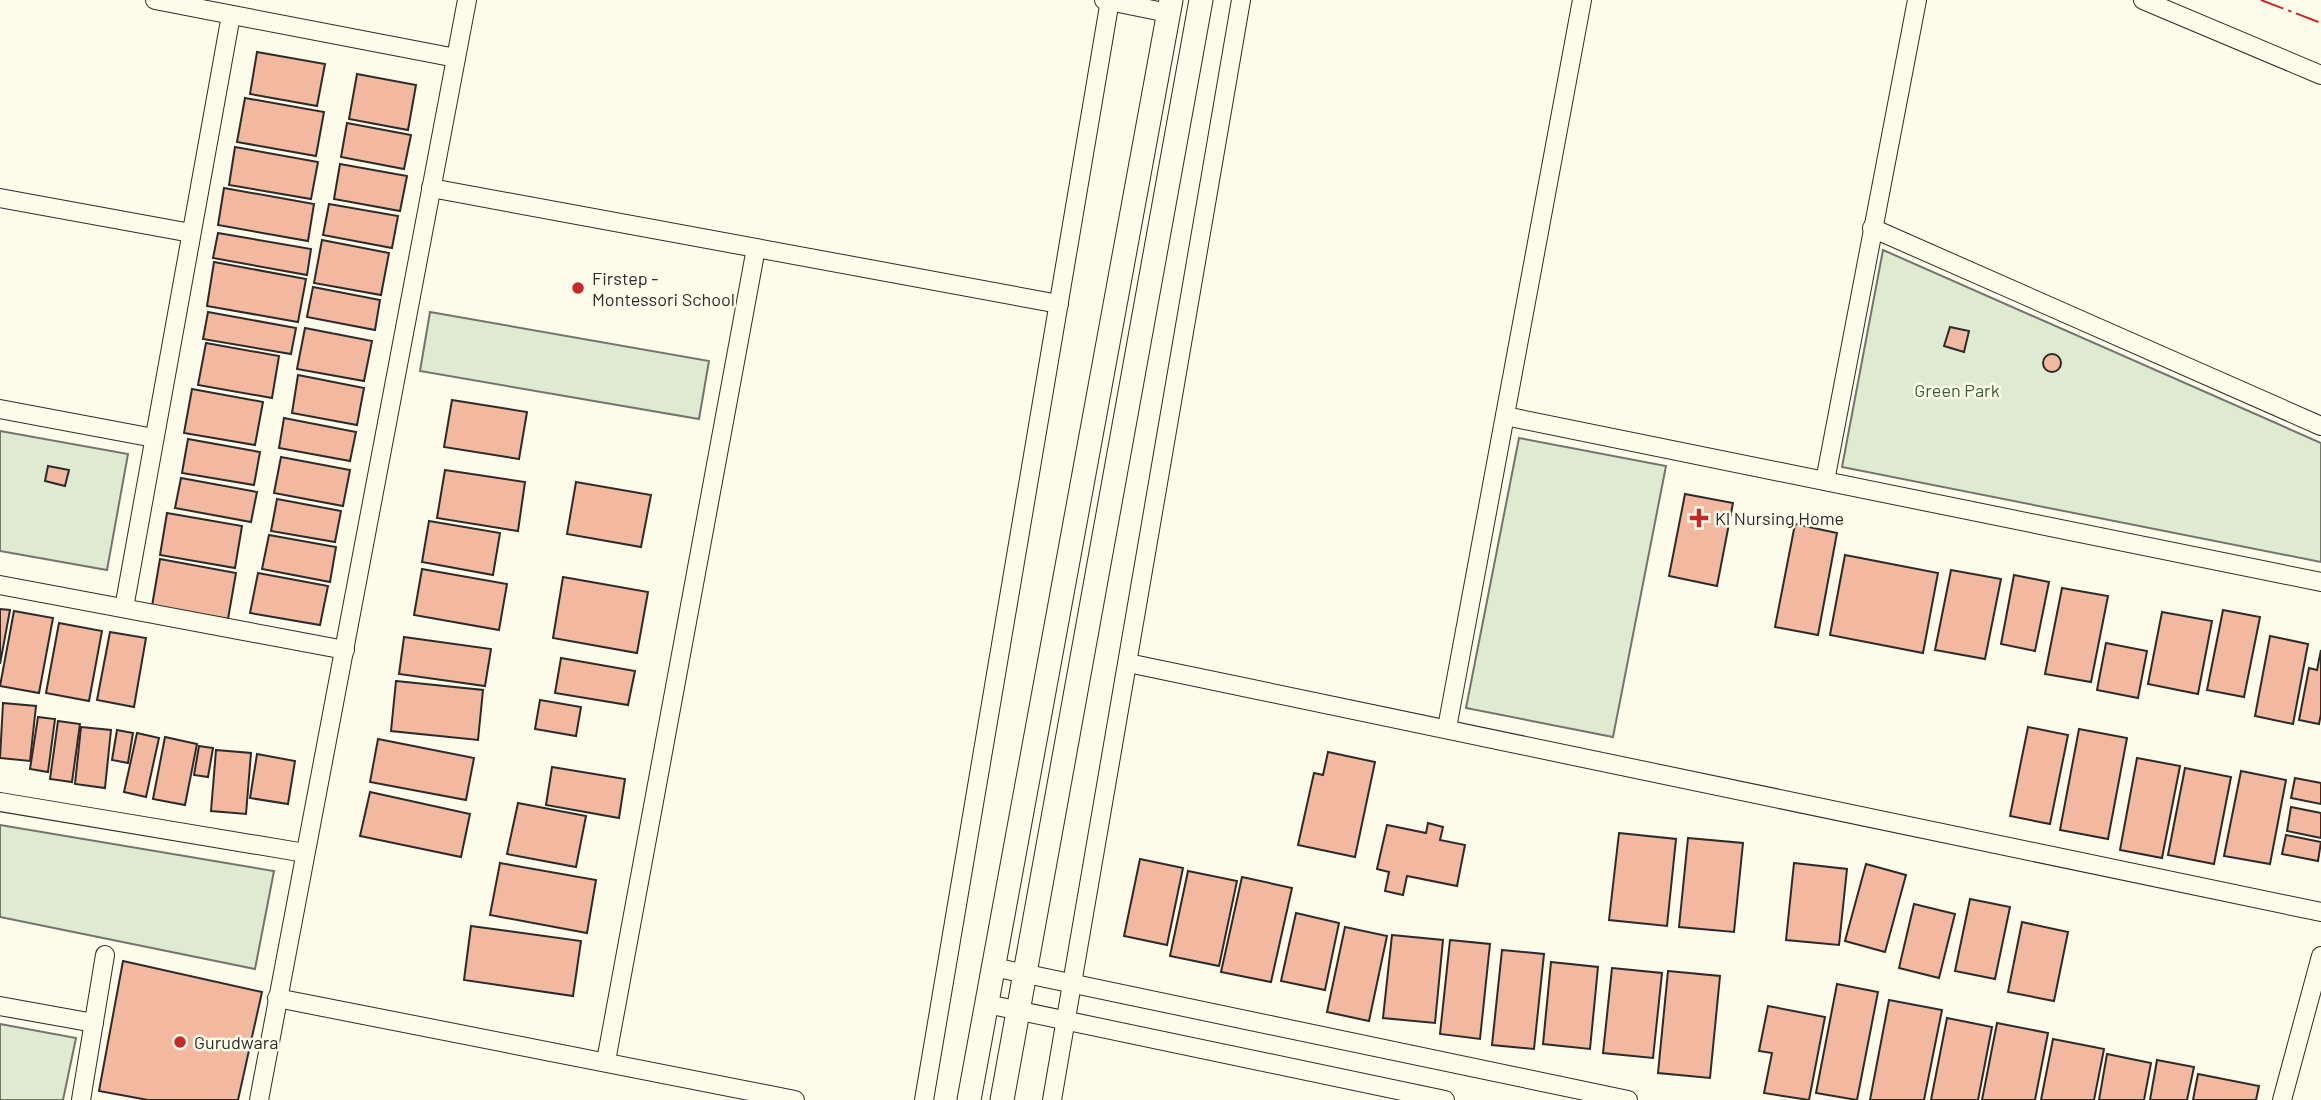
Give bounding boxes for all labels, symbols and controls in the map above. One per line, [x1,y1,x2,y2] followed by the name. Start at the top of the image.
[592,267,735,310] place label: Firstep - Montessori School
[570,280,586,296] marker: Firstep - Montessori School
[1914,379,2000,401] park label: Green Park
[1715,507,1844,529] place label: Kl Nursing Home
[1689,508,1709,528] marker: Kl Nursing Home
[194,1031,278,1053] place label: Gurudwara
[172,1034,188,1050] marker: Gurudwara

